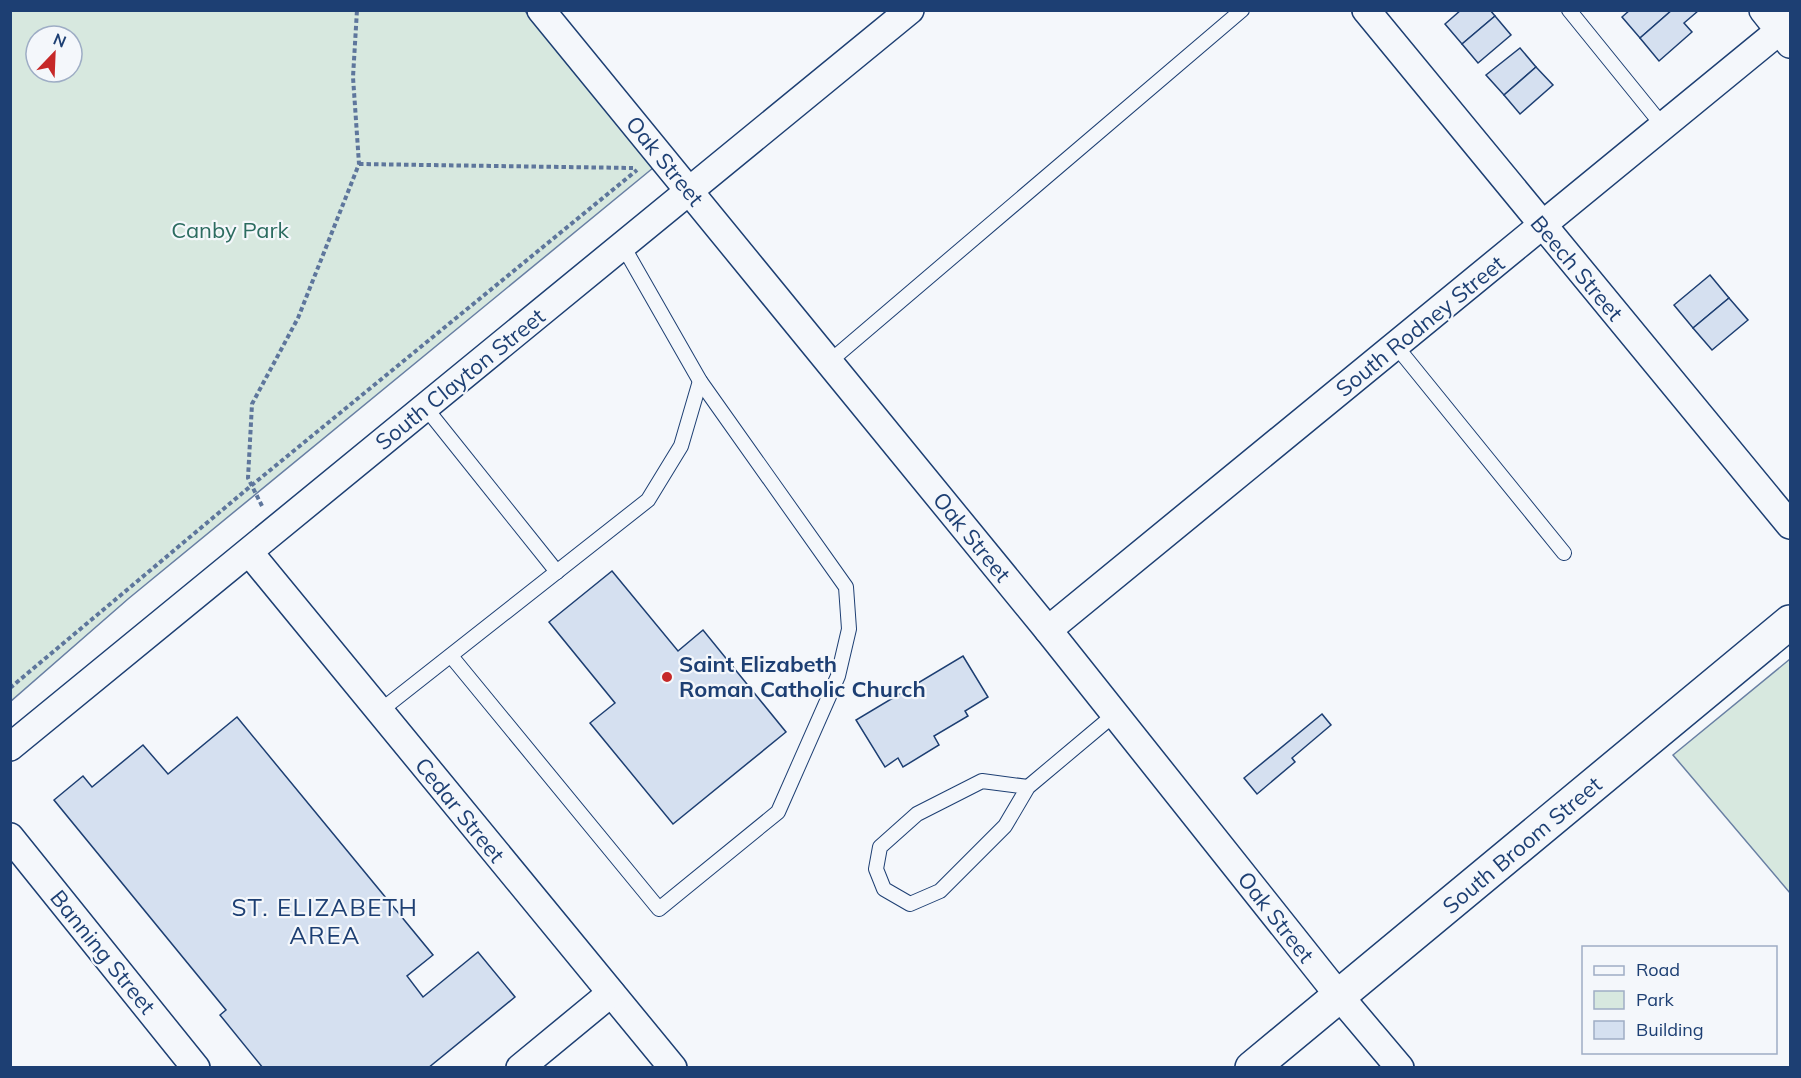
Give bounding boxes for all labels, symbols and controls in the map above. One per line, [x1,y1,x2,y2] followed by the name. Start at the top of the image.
[24,24,84,84] north arrow
[50,29,69,52] text: N
[620,110,710,212] street label: Oak Street
[1525,209,1629,327] street label: Beech Street
[171,216,289,244] park label: Canby Park
[1330,249,1510,403] street label: South Rodney Street
[370,302,551,456] street label: South Clayton Street
[927,486,1017,588] street label: Oak Street
[679,650,926,703] place label: Saint Elizabeth Roman Catholic Church
[660,670,674,684] marker: Saint Elizabeth Roman Catholic Church
[409,752,511,868] street label: Cedar Street
[1437,770,1607,920] street label: South Broom Street
[1232,866,1320,968] street label: Oak Street
[44,884,162,1020] street label: Banning Street
[231,892,419,950] district label: ST. ELIZABETH AREA
[1582,946,1777,1054] legend
[1636,958,1680,981] text: Road
[1636,988,1675,1011] text: Park
[1636,1018,1704,1041] text: Building

